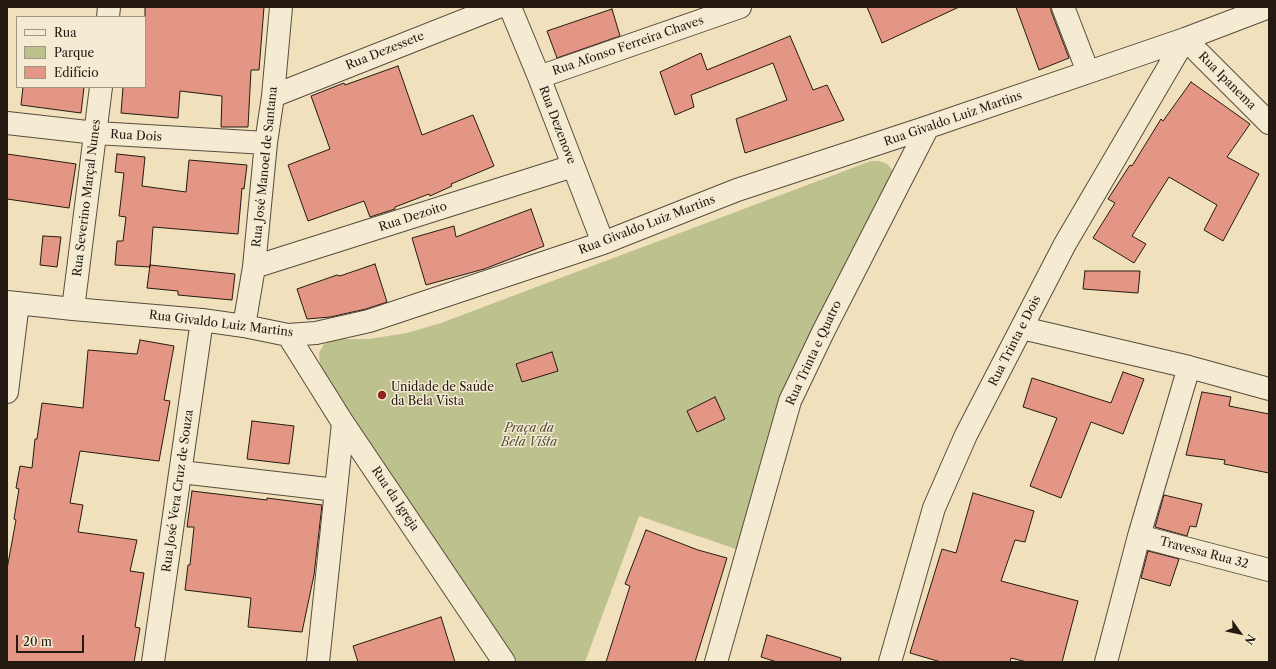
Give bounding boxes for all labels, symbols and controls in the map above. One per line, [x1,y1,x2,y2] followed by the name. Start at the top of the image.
[550,13,706,79] street label: Rua Afonso Ferreira Chaves
[16,16,146,88] legend
[54,25,77,40] text: Rua
[344,29,426,73] street label: Rua Dezessete
[54,45,94,60] text: Parque
[1195,49,1259,113] street label: Rua Ipanema
[54,65,99,80] text: Edifício
[536,84,578,166] street label: Rua Dezenove
[249,86,281,248] street label: Rua José Manoel de Santana
[882,89,1024,149] street label: Rua Givaldo Luiz Martins
[70,119,104,277] street label: Rua Severino Marçal Nunes
[110,127,162,145] street label: Rua Dois
[577,192,717,258] street label: Rua Givaldo Luiz Martins
[377,199,449,235] street label: Rua Dezoito
[986,293,1044,389] street label: Rua Trinta e Dois
[783,298,845,408] street label: Rua Trinta e Quatro
[148,308,294,340] street label: Rua Givaldo Luiz Martins
[391,381,494,409] place label: Unidade de Saúde da Bela Vista
[376,389,388,401] marker: Unidade de Saúde da Bela Vista
[159,409,197,573] street label: Rua José Vera Cruz de Souza
[501,422,557,450] park label: Praça da Bela Vista
[368,464,422,534] street label: Rua da Igreja
[1158,534,1250,572] street label: Travessa Rua 32
[1220,613,1260,653] north arrow
[18,627,86,653] scale bar
[1242,632,1259,647] text: N
[23,634,52,649] text: 20 m

